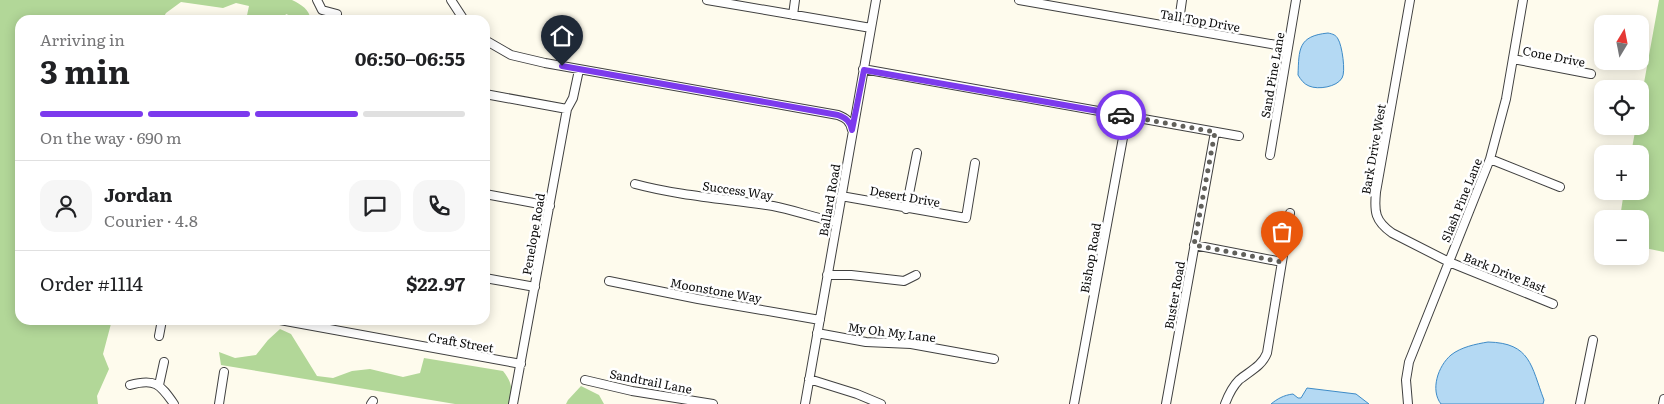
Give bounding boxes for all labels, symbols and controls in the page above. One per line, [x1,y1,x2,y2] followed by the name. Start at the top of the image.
[1158,4,1242,36] street label: Tall Top Drive
[541,15,583,66] pin
[1594,15,1649,70] north arrow
[1594,15,1649,265] map controls
[548,22,576,50] icon: home
[40,27,125,51] text: Arriving in
[1256,31,1288,119] street label: Sand Pine Lane
[1521,41,1587,71] street label: Cone Drive
[355,44,465,72] text: 06:50–06:55
[40,46,130,94] text: 3 min
[1594,80,1649,135] button: locate
[1096,90,1146,140] courier
[1107,101,1135,129] icon: car
[1356,102,1390,196] street label: Bark Drive West
[40,125,182,149] text: On the way · 690 m
[1594,145,1649,200] button: +
[1436,155,1486,245] street label: Slash Pine Lane
[814,162,844,238] street label: Ballard Road
[701,176,775,204] street label: Success Way
[40,180,92,232] button: person
[104,180,173,208] text: Jordan
[349,180,401,232] button: chat
[413,180,465,232] button: phone
[868,181,942,211] street label: Desert Drive
[517,191,549,277] street label: Penelope Road
[104,208,198,232] text: Courier · 4.8
[1594,210,1649,265] button: −
[1261,211,1303,262] pin
[1268,218,1296,246] icon: bag
[1075,221,1105,295] street label: Bishop Road
[1461,247,1549,297] street label: Bark Drive East
[1159,259,1189,331] street label: Buster Road
[40,269,143,297] text: Order #1114
[406,269,465,297] text: $22.97
[669,273,763,307] street label: Moonstone Way
[847,318,937,346] street label: My Oh My Lane
[427,327,495,357] street label: Craft Street
[608,364,694,398] street label: Sandtrail Lane

